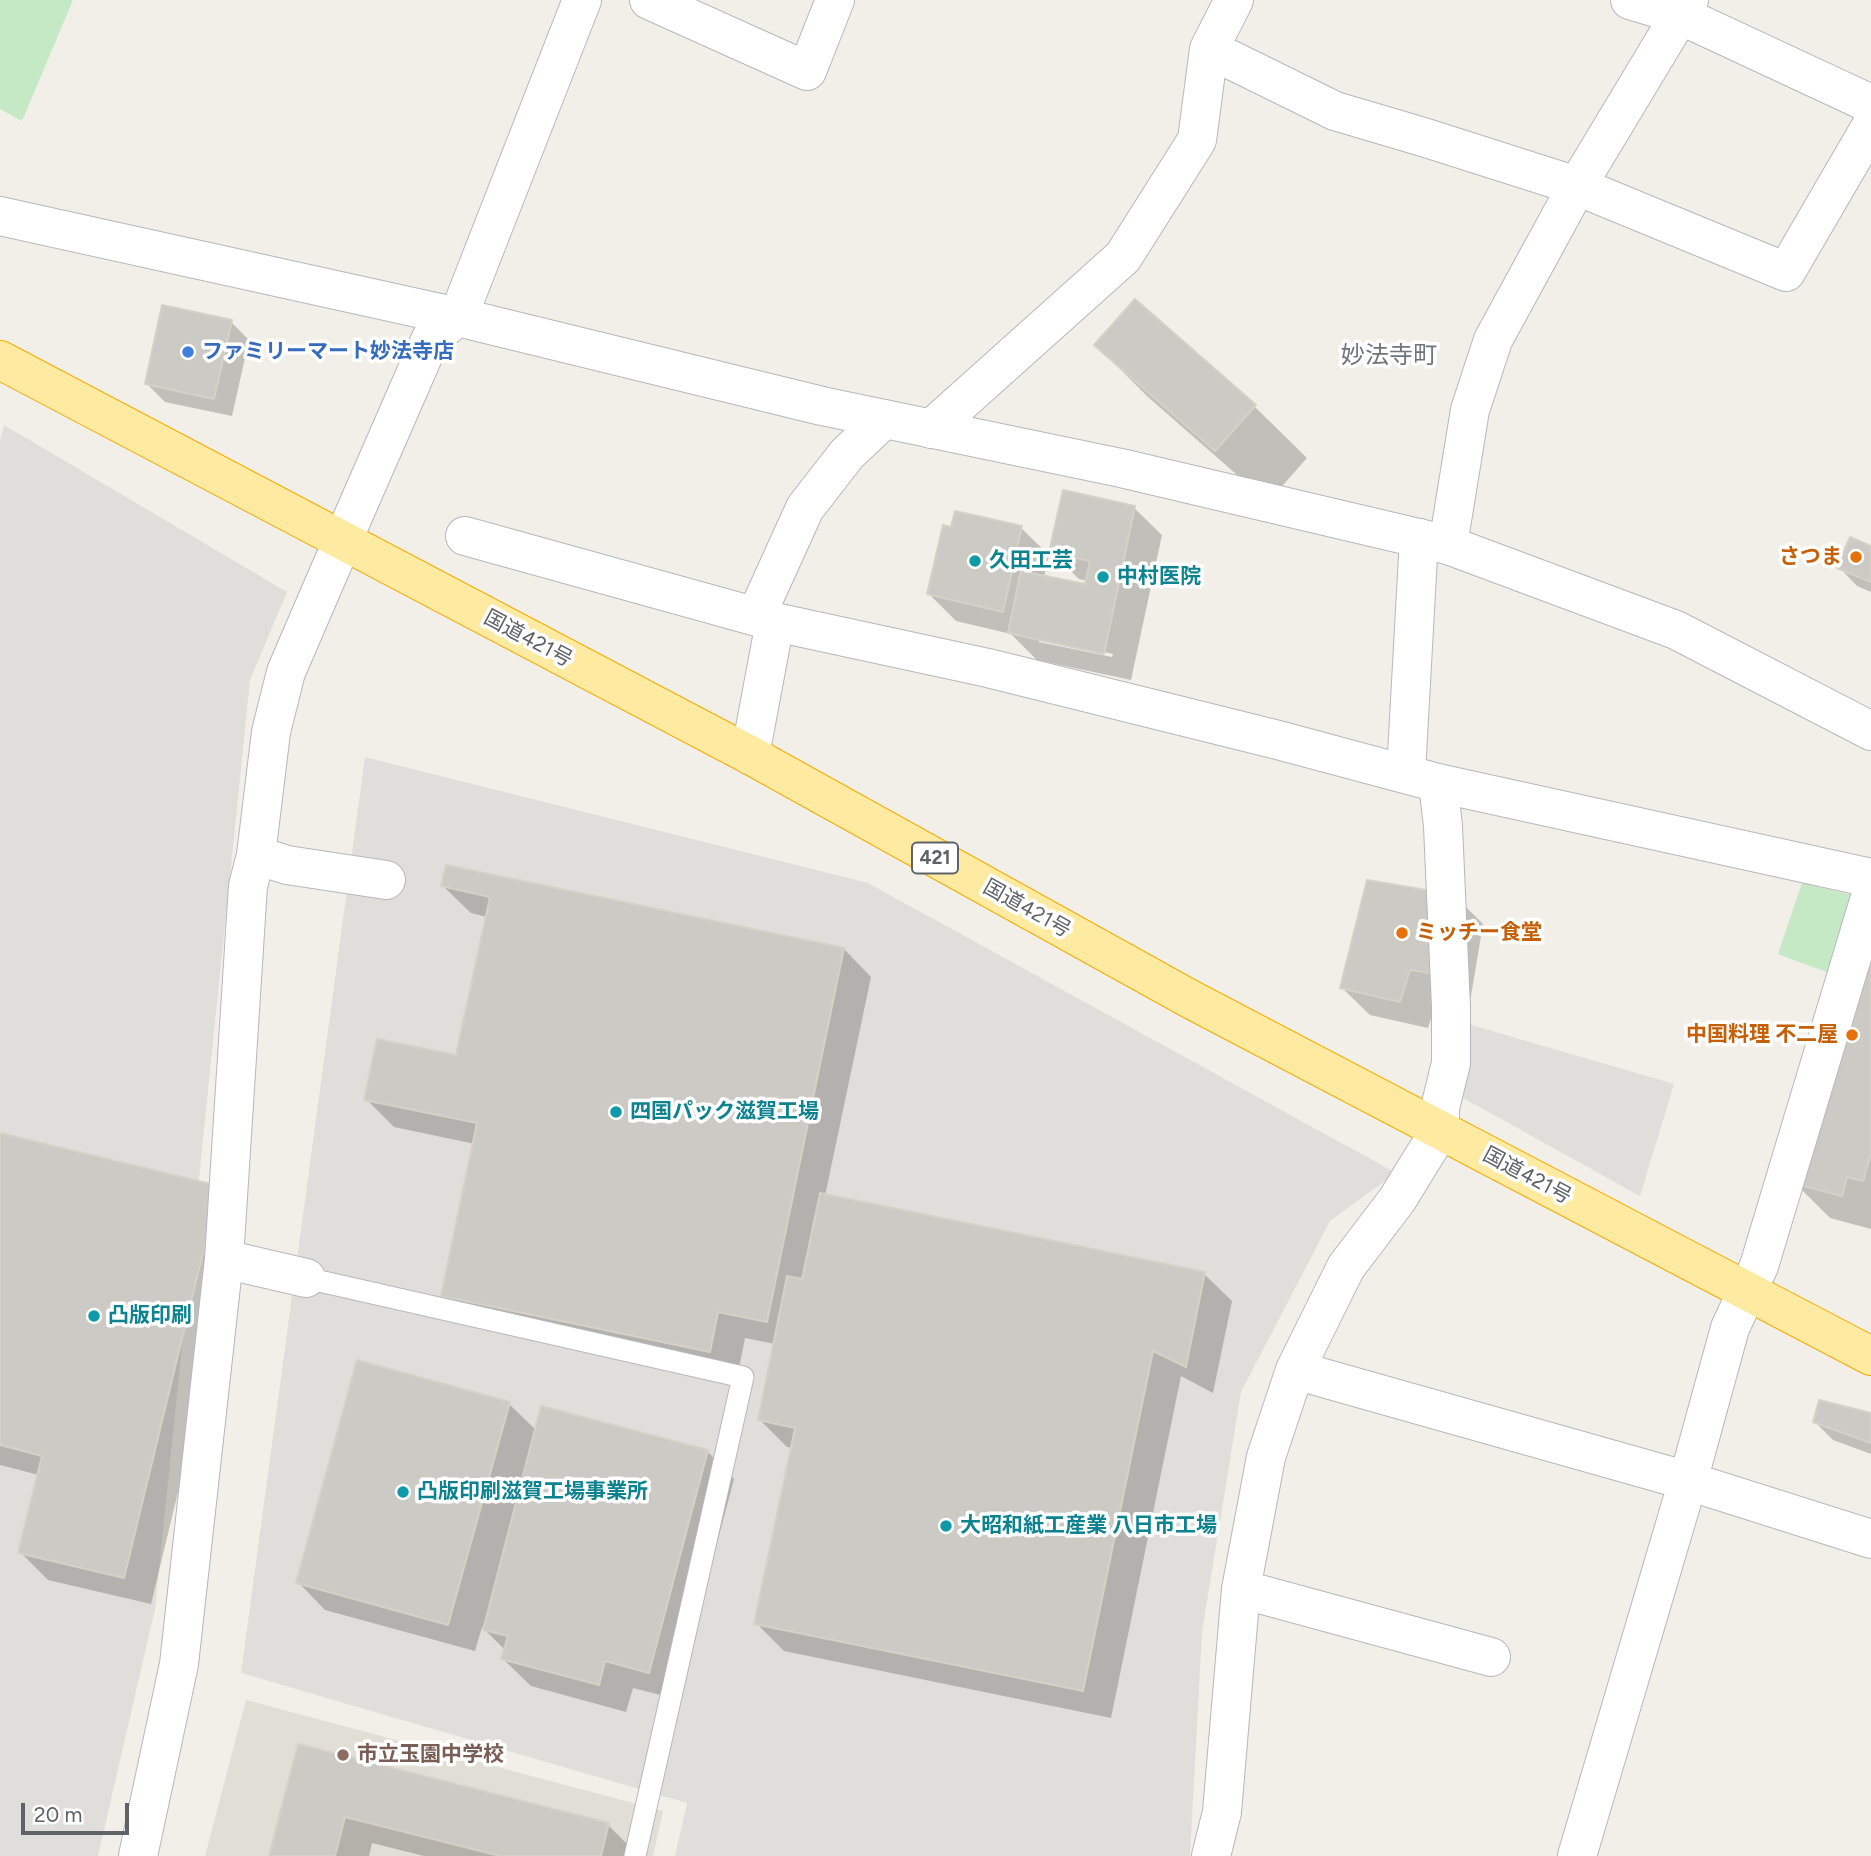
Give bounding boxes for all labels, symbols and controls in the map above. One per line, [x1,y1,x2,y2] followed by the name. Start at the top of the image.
[202,339,454,365] place label: ファミリーマート妙法寺店
[1341,342,1437,370] district label: 妙法寺町
[180,344,196,360] marker: ファミリーマート妙法寺店
[1779,544,1842,570] place label: さつま
[989,548,1073,574] place label: 久田工芸
[1848,549,1864,565] marker: さつま
[967,553,983,569] marker: 久田工芸
[1117,564,1201,590] place label: 中村医院
[1095,569,1111,585] marker: 中村医院
[480,605,576,673] street label: 国道421号
[912,842,958,874] road number: 421
[979,875,1075,943] street label: 国道421号
[1416,920,1542,946] place label: ミッチー食堂
[1394,925,1410,941] marker: ミッチー食堂
[1686,1022,1838,1048] place label: 中国料理 不二屋
[1844,1027,1860,1043] marker: 中国料理 不二屋
[630,1099,819,1125] place label: 四国パック滋賀工場
[608,1104,624,1120] marker: 四国パック滋賀工場
[1479,1142,1575,1210] street label: 国道421号
[108,1303,192,1329] place label: 凸版印刷
[86,1308,102,1324] marker: 凸版印刷
[417,1479,648,1505] place label: 凸版印刷滋賀工場事業所
[395,1484,411,1500] marker: 凸版印刷滋賀工場事業所
[960,1513,1217,1539] place label: 大昭和紙工産業 八日市工場
[938,1518,954,1534] marker: 大昭和紙工産業 八日市工場
[357,1742,504,1768] place label: 市立玉園中学校
[335,1747,351,1763] marker: 市立玉園中学校
[24,1790,133,1834] scale bar
[34,1802,82,1827] text: 20 m

